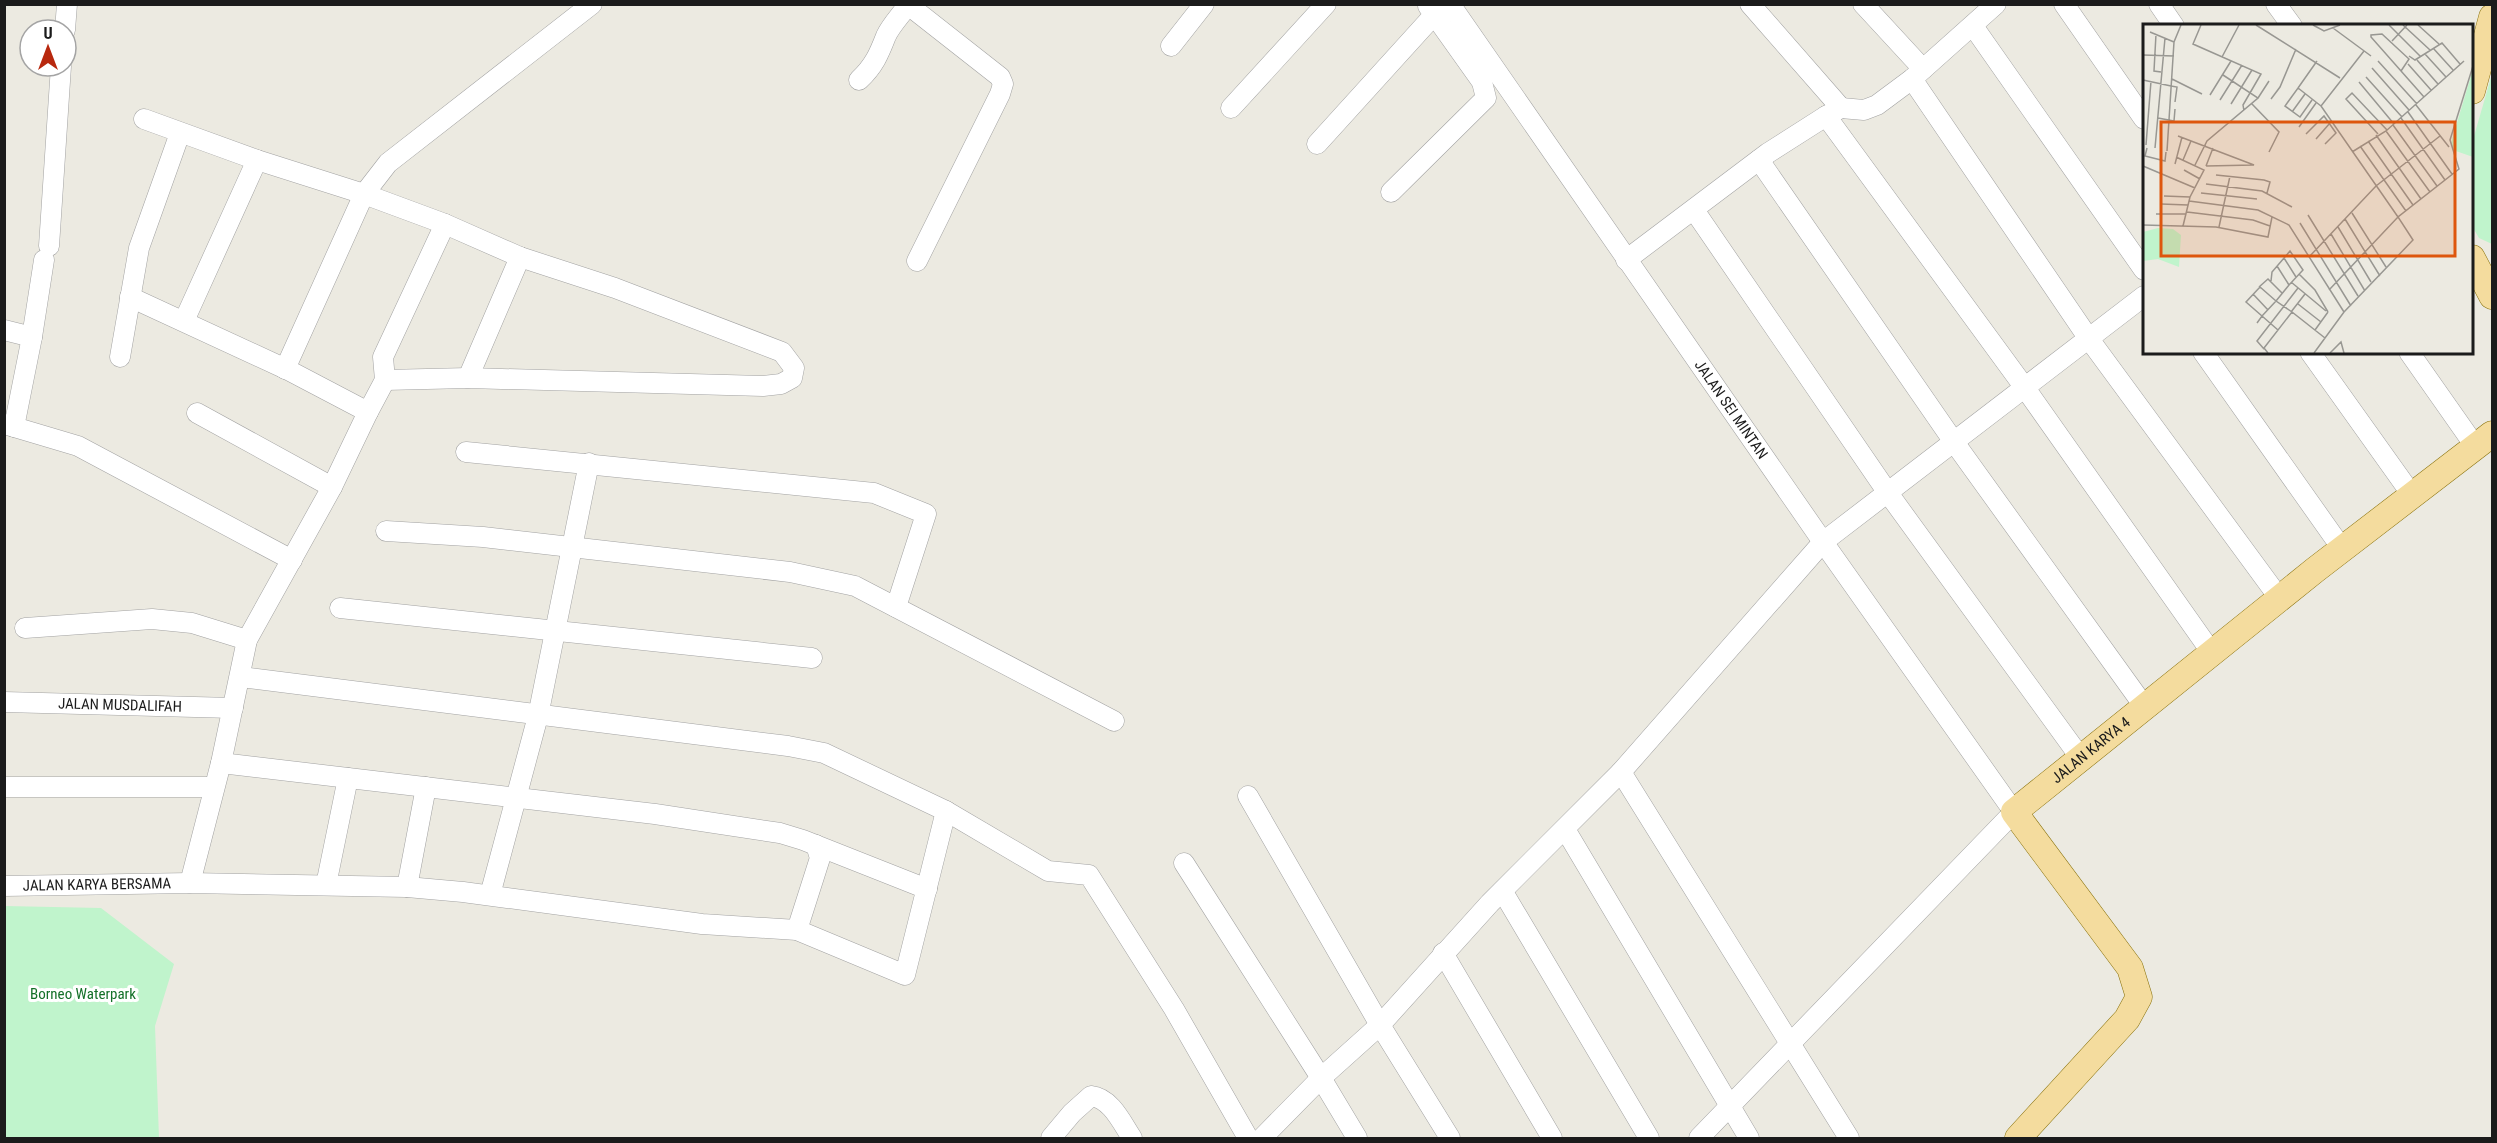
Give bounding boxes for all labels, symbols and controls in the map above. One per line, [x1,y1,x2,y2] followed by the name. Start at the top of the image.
[18,18,78,78] north arrow
[43,24,53,43] text: U
[2143,24,2473,354] inset map
[1691,357,1772,462] street label: JALAN SEI MINTAN
[58,694,182,716] street label: JALAN MUSDALIFAH
[2048,713,2134,787] street label: JALAN KARYA 4
[23,874,172,895] street label: JALAN KARYA BERSAMA
[30,985,136,1003] park label: Borneo Waterpark

